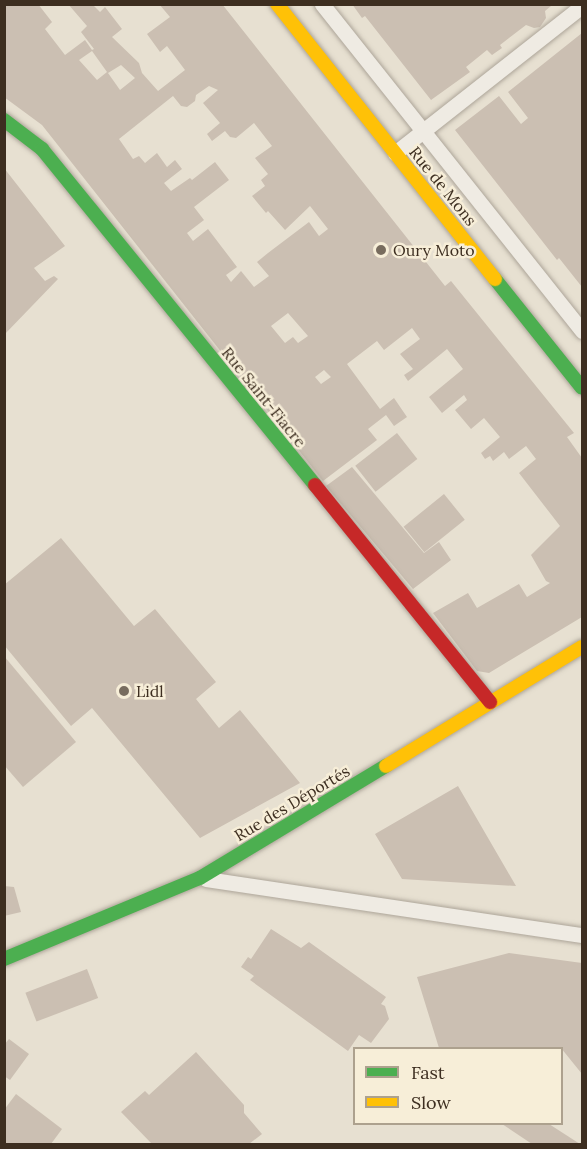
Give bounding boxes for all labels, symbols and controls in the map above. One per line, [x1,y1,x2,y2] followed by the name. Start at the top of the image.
[405,143,481,229] street label: Rue de Mons
[393,240,475,260] place label: Oury Moto
[374,243,388,257] marker: Oury Moto
[218,343,310,451] street label: Rue Saint-Fiacre
[136,681,164,701] place label: Lidl
[117,684,131,698] marker: Lidl
[231,761,353,845] street label: Rue des Déportés
[353,1047,563,1125] legend
[411,1061,445,1084] text: Fast
[411,1091,451,1114] text: Slow

